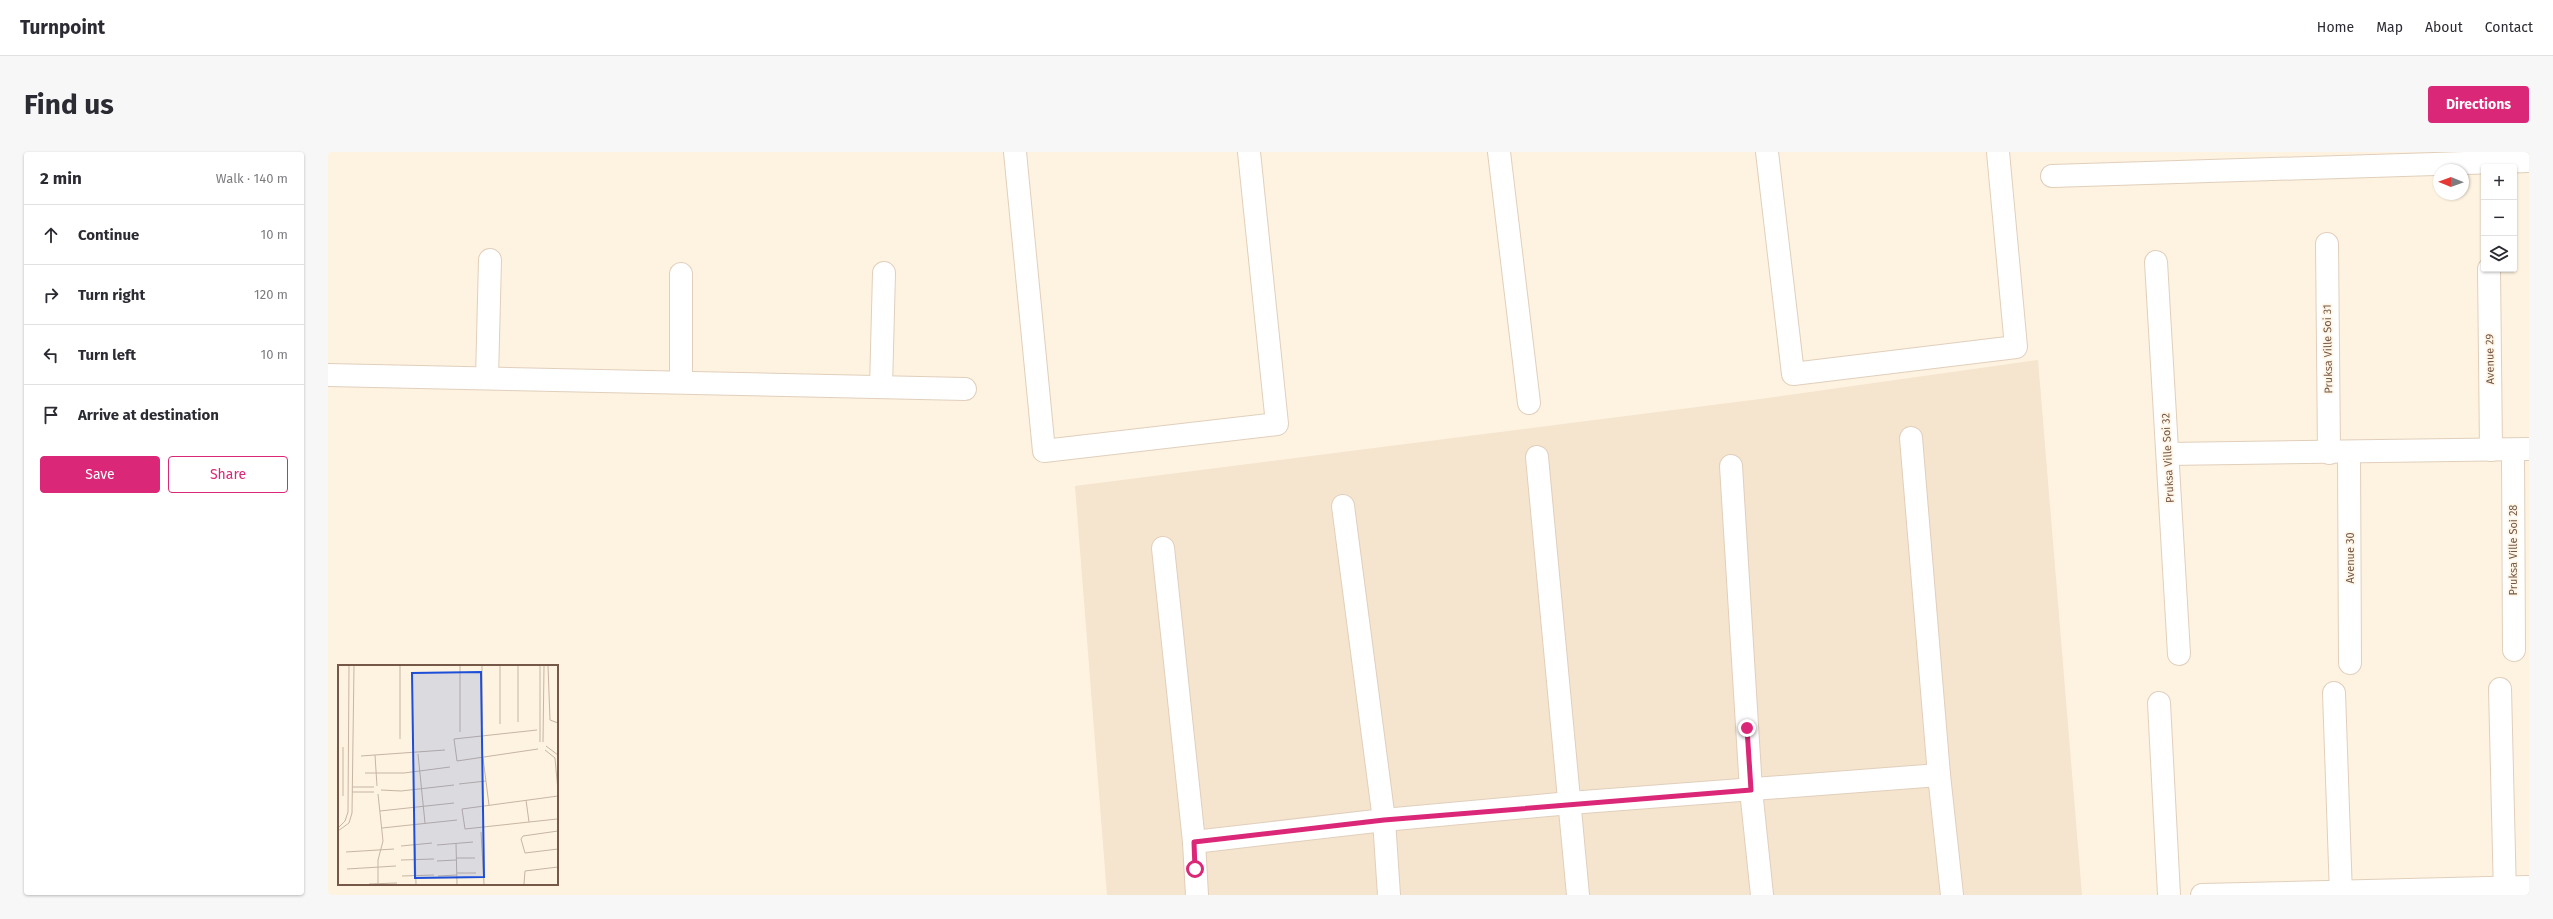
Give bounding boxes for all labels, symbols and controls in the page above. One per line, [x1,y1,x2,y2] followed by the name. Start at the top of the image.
[20,16,105,39] text: Turnpoint
[2317,19,2354,36] text: Home
[2376,19,2403,36] text: Map
[2425,19,2463,36] text: About
[2485,19,2533,36] text: Contact
[2428,86,2529,123] button: Directions
[24,88,114,121] text: Find us
[2433,164,2469,200] north arrow
[2481,164,2517,272] map controls
[2481,164,2517,200] button: +
[40,168,82,189] text: 2 min
[216,171,288,186] text: Walk · 140 m
[2481,200,2517,236] button: −
[40,224,62,246] icon: ahead
[78,226,139,244] text: Continue
[261,227,288,242] text: 10 m
[2481,236,2517,272] button: layers
[40,284,62,306] icon: right
[78,286,145,304] text: Turn right
[254,287,288,302] text: 120 m
[2321,304,2335,394] street label: Pruksa Ville Soi 31
[2483,333,2497,384] street label: Avenue 29
[40,344,62,366] icon: left
[78,346,136,364] text: Turn left
[261,347,288,362] text: 10 m
[40,404,62,426] icon: arrive
[78,406,219,424] text: Arrive at destination
[2159,413,2177,503] street label: Pruksa Ville Soi 32
[40,456,160,493] button: Save
[168,456,288,493] button: Share
[2507,505,2520,595] street label: Pruksa Ville Soi 28
[2344,532,2357,584] street label: Avenue 30
[338,665,558,885] inset map
[1738,719,1756,737] route end
[1186,860,1204,878] route start

